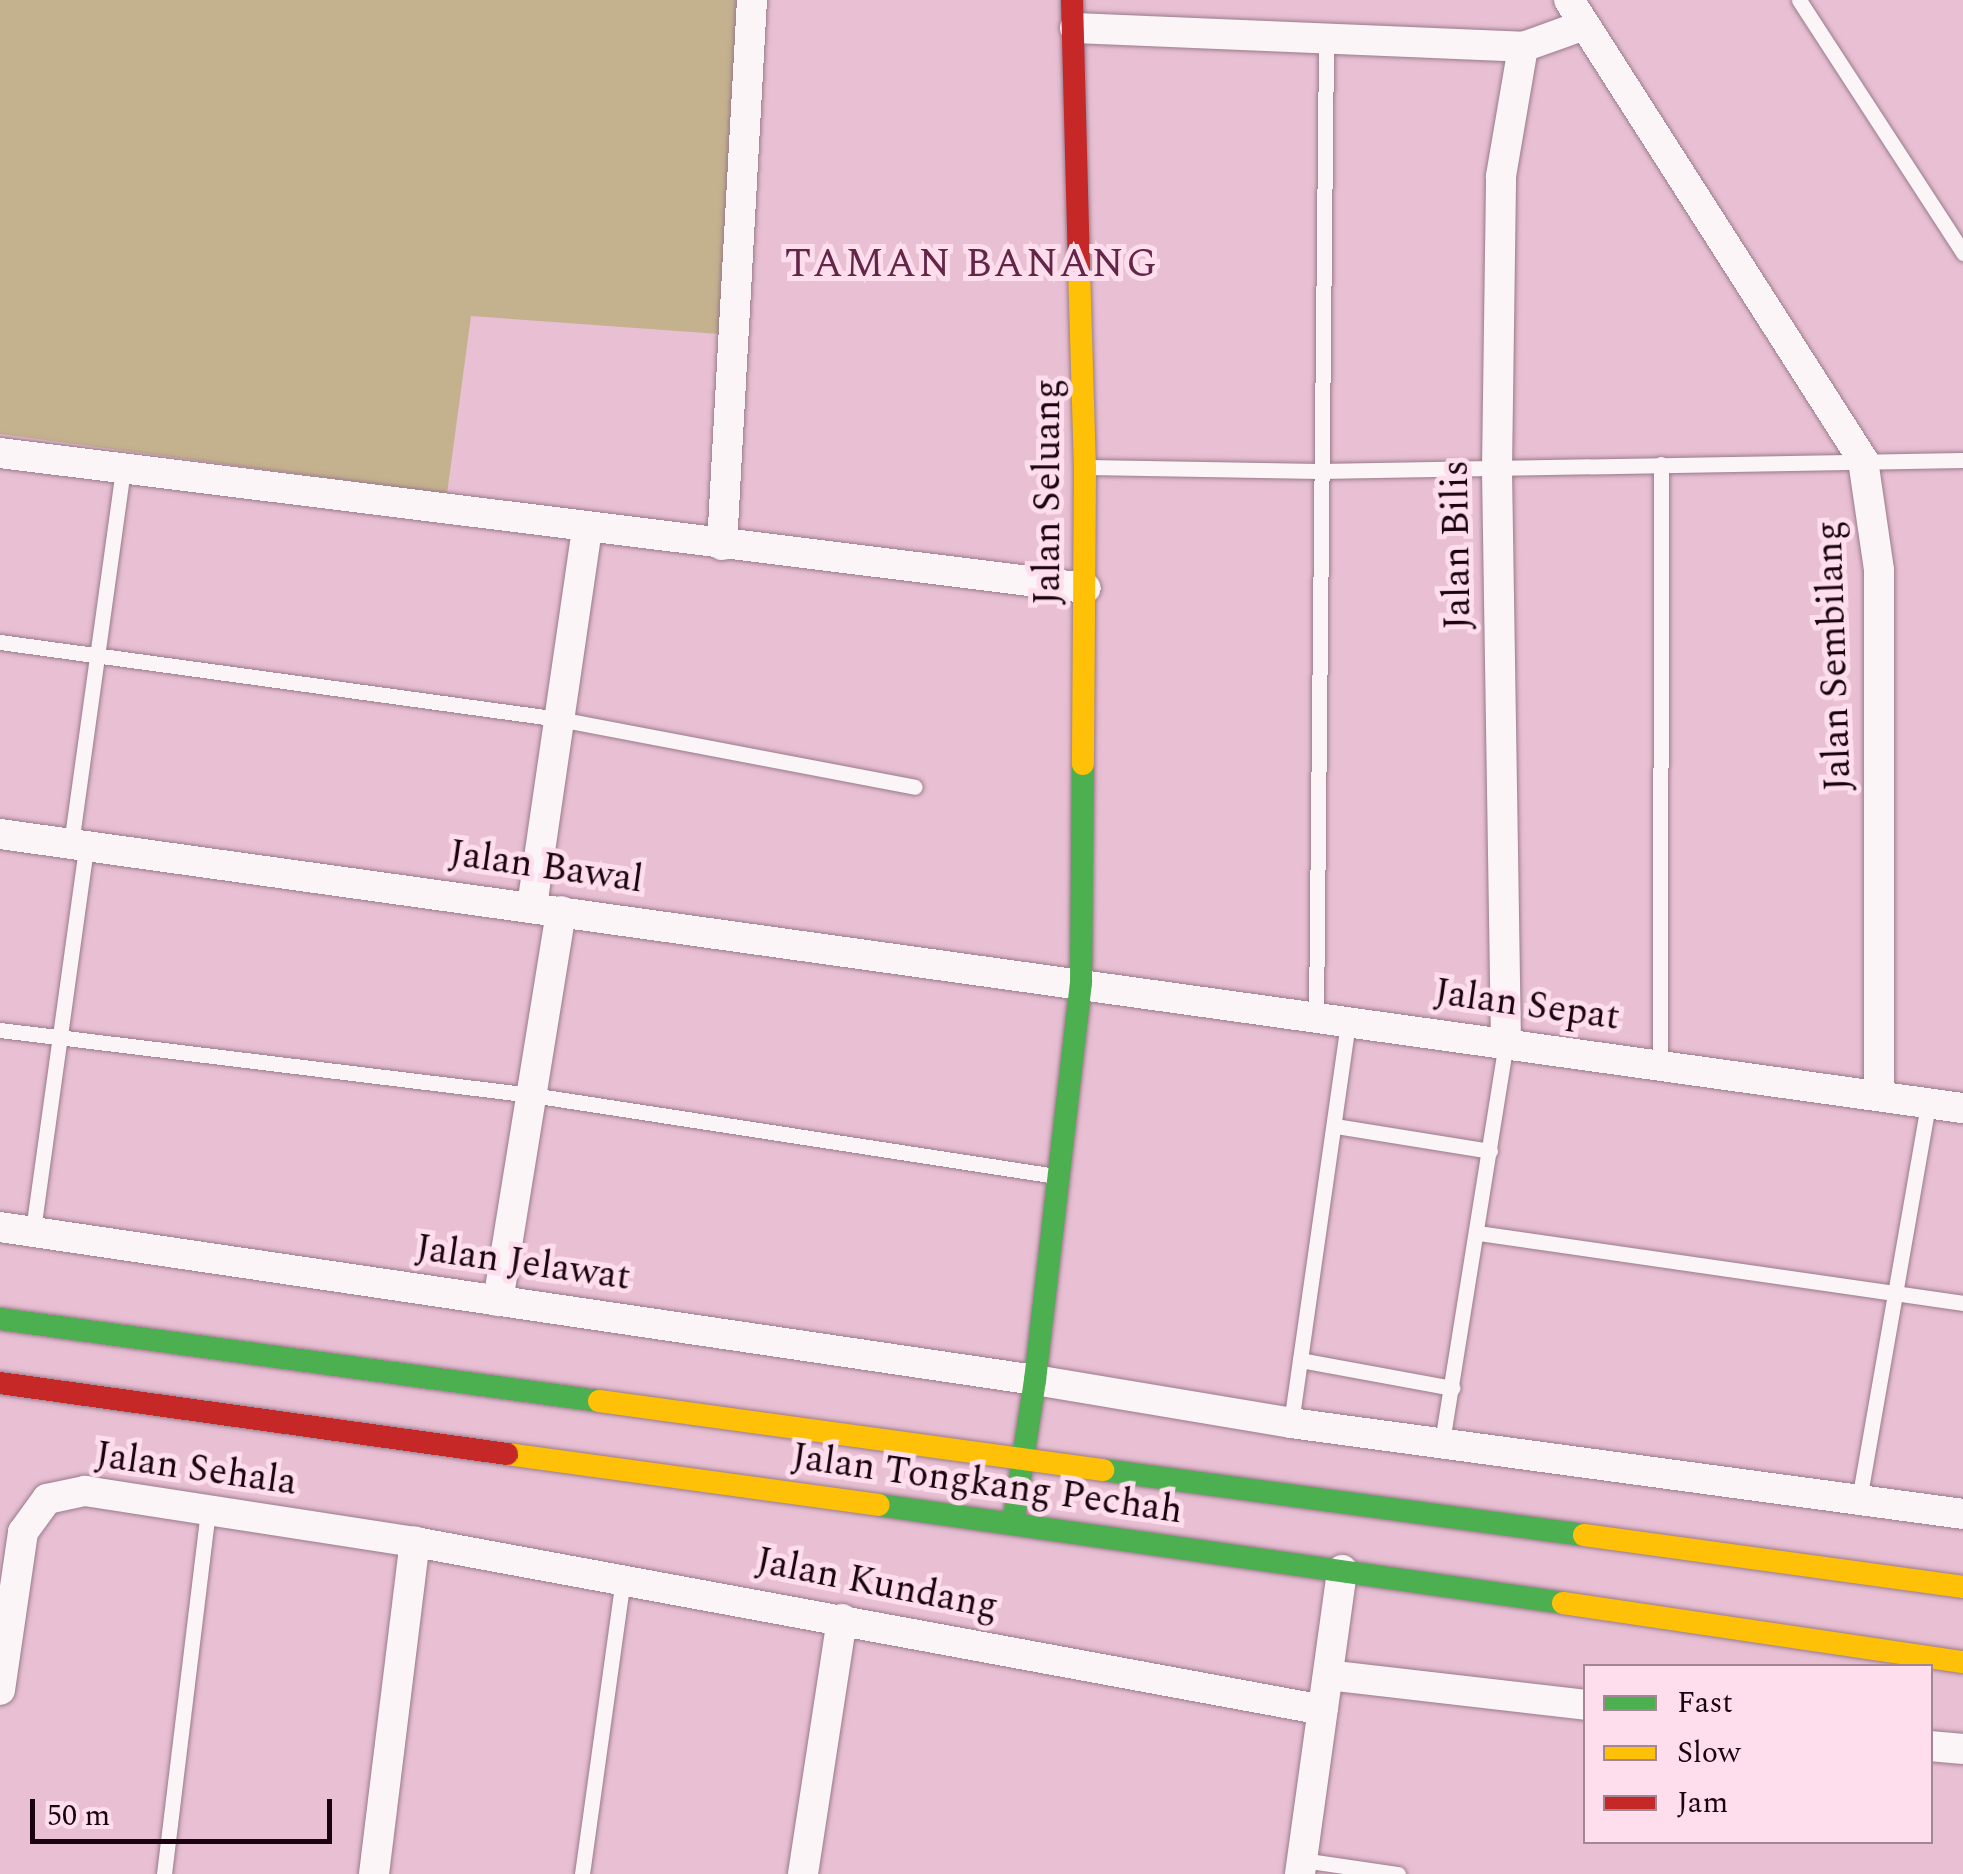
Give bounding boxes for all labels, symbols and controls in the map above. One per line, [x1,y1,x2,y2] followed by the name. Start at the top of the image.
[784,241,1160,289] district label: TAMAN BANANG
[1026,379,1072,605] street label: Jalan Seluang
[1434,460,1482,630] street label: Jalan Bilis
[1807,520,1863,792] street label: Jalan Sembilang
[446,832,646,904] street label: Jalan Bawal
[1431,970,1623,1042] street label: Jalan Sepat
[413,1226,633,1302] street label: Jalan Jelawat
[92,1433,300,1507] street label: Jalan Sehala
[789,1435,1185,1535] street label: Jalan Tongkang Pechah
[752,1539,1002,1631] street label: Jalan Kundang
[1583,1664,1933,1844] legend
[1677,1680,1733,1726] text: Fast
[1677,1730,1741,1776] text: Slow
[35,1779,338,1841] scale bar
[1677,1780,1728,1826] text: Jam
[47,1793,110,1839] text: 50 m

